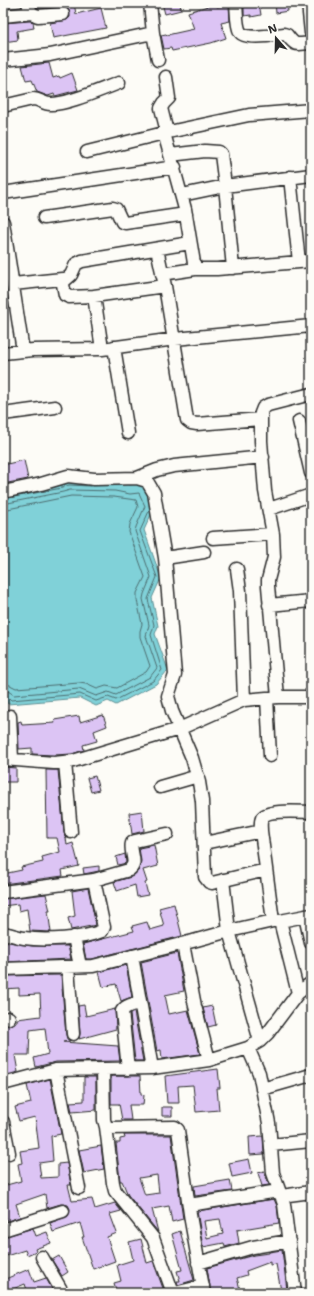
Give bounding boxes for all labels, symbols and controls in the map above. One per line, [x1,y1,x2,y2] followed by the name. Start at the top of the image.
[256,18,296,58] north arrow
[266,20,280,38] text: N

